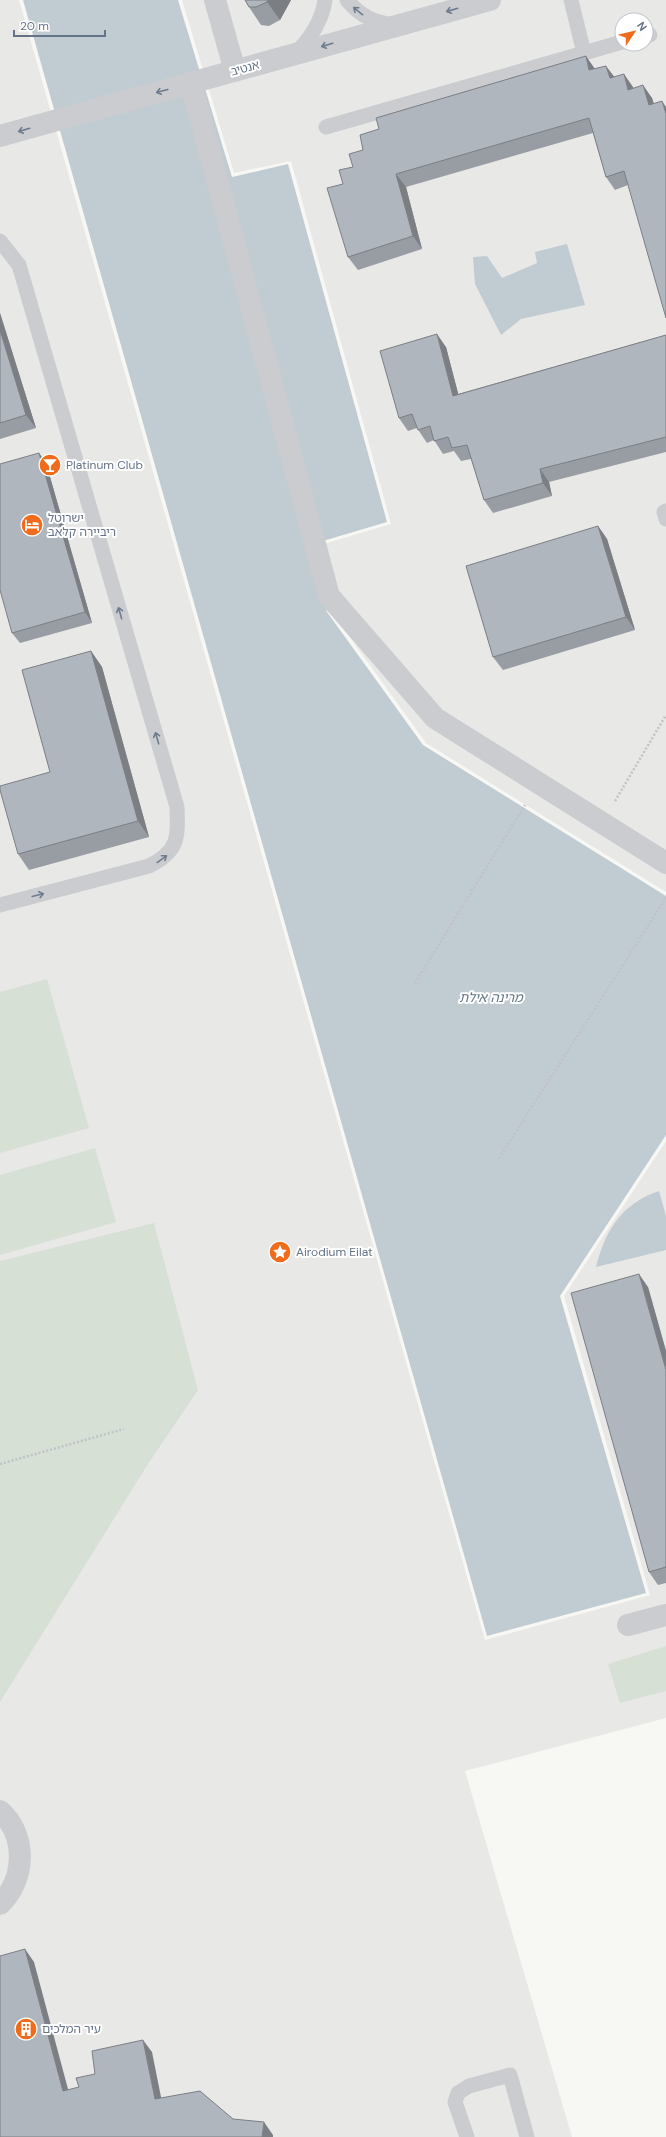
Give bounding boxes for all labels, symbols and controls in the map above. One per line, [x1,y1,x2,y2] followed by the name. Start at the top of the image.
[352,7,363,16] one-way arrow
[446,7,459,15] one-way arrow
[14,12,105,38] scale bar
[614,12,654,52] north arrow
[20,18,49,34] text: 20 m
[634,19,650,34] text: N
[321,42,334,50] one-way arrow
[229,56,262,80] street label: אנטיב
[155,88,168,95] one-way arrow
[18,126,31,134] one-way arrow
[37,452,63,478] bar icon: Platinum Club
[66,457,143,473] place label: Platinum Club
[48,510,116,540] place label: ישרוטל ריביירה קלאב
[19,512,45,538] hotel icon: ישרוטל ריביירה קלאב
[116,607,123,620] one-way arrow
[153,731,160,744] one-way arrow
[156,855,167,863] one-way arrow
[31,891,44,898] one-way arrow
[459,989,524,1006] water label: מרינה אילת
[267,1239,293,1265] place icon: Airodium Eilat
[296,1244,373,1260] place label: Airodium Eilat
[13,2016,39,2042] building icon: עיר המלכים
[42,2021,101,2037] place label: עיר המלכים

